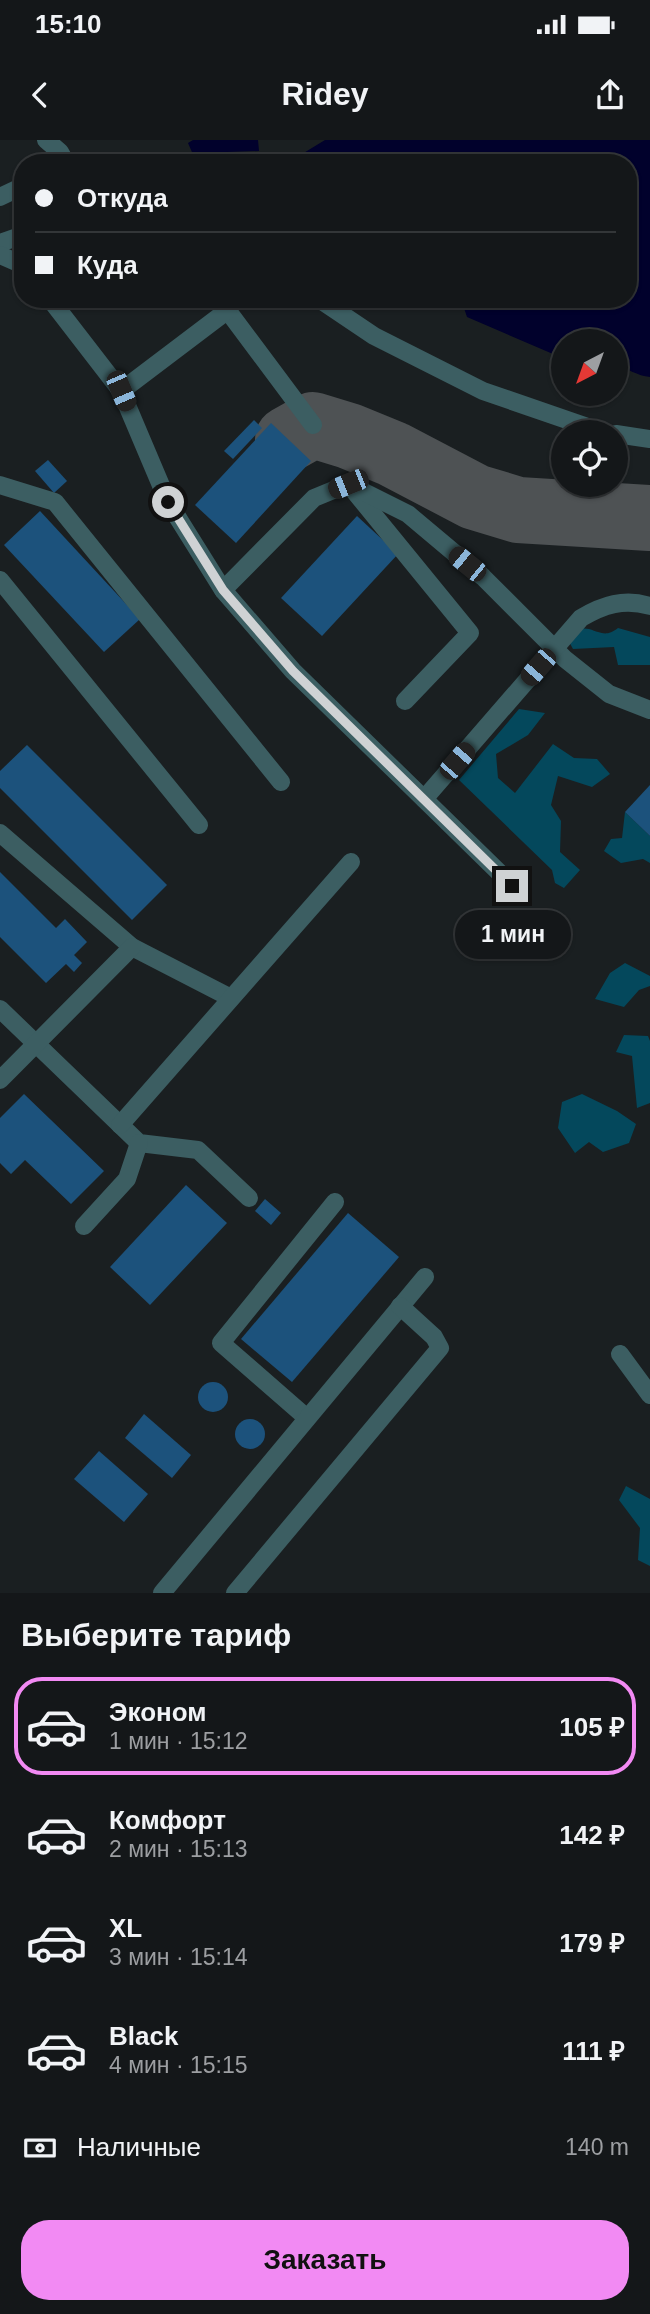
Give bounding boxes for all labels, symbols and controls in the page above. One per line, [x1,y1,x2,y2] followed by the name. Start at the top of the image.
[35,9,102,39] text: 15:10
[21,76,59,114] icon: back
[281,76,369,112] text: Ridey
[591,76,629,114] icon: share
[77,183,168,213] text: Откуда
[77,250,138,280] text: Куда
[551,329,628,406] north arrow
[551,329,628,497] map controls
[104,368,139,414] car
[551,420,628,497] button: locate
[325,466,372,502] car
[152,486,184,518] route start
[445,543,490,585] car
[517,644,560,690] car
[436,738,479,784] car
[496,870,528,902] route end
[454,910,570,960] callout: 1 мин
[481,921,545,947] text: 1 мин
[21,1617,291,1653] text: Выберите тариф
[25,1695,88,1758] icon: car
[109,1697,207,1727] text: Эконом
[559,1712,625,1742] text: 105 ₽
[109,1728,248,1754] text: 1 мин · 15:12
[25,1803,88,1866] icon: car
[109,1805,226,1835] text: Комфорт
[559,1820,625,1850] text: 142 ₽
[109,1836,248,1862] text: 2 мин · 15:13
[25,1911,88,1974] icon: car
[109,1913,142,1943] text: XL
[559,1928,625,1958] text: 179 ₽
[109,1944,248,1970] text: 3 мин · 15:14
[25,2019,88,2082] icon: car
[109,2021,178,2051] text: Black
[562,2036,625,2066] text: 111 ₽
[109,2052,248,2078] text: 4 мин · 15:15
[21,2129,59,2167] icon: cash
[77,2132,201,2162] text: Наличные
[565,2134,629,2160] text: 140 m
[21,2220,629,2300] button: Заказать

